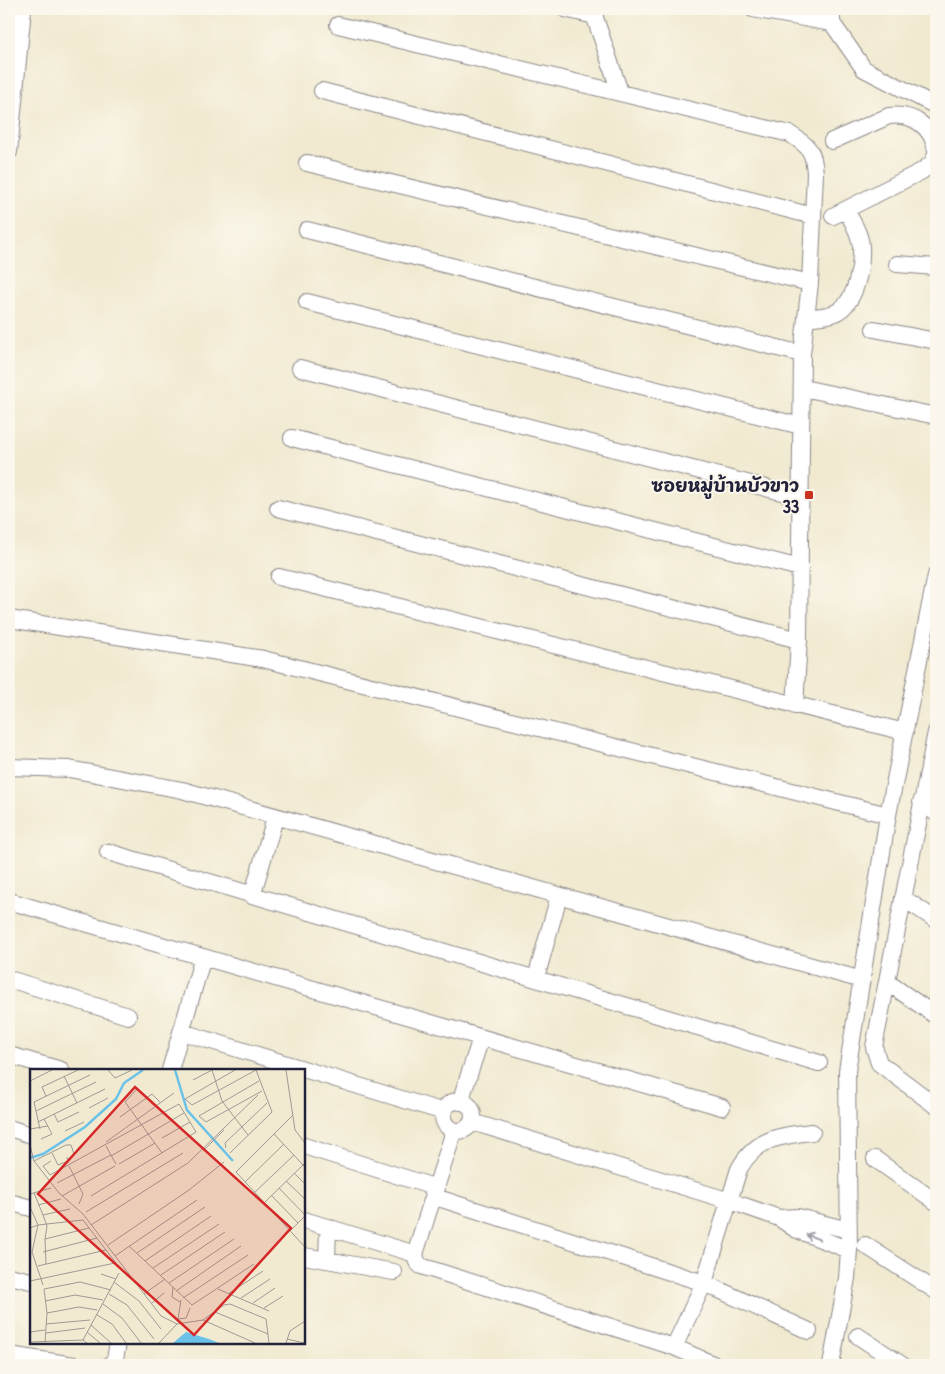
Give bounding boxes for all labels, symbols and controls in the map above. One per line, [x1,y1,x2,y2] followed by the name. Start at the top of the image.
[651,473,799,519] place label: ซอยหมู่บ้านบัวขาว 33
[803,489,815,501] marker: ซอยหมู่บ้านบัวขาว 33
[30,1069,305,1344] inset map
[805,1231,820,1240] one-way arrow

